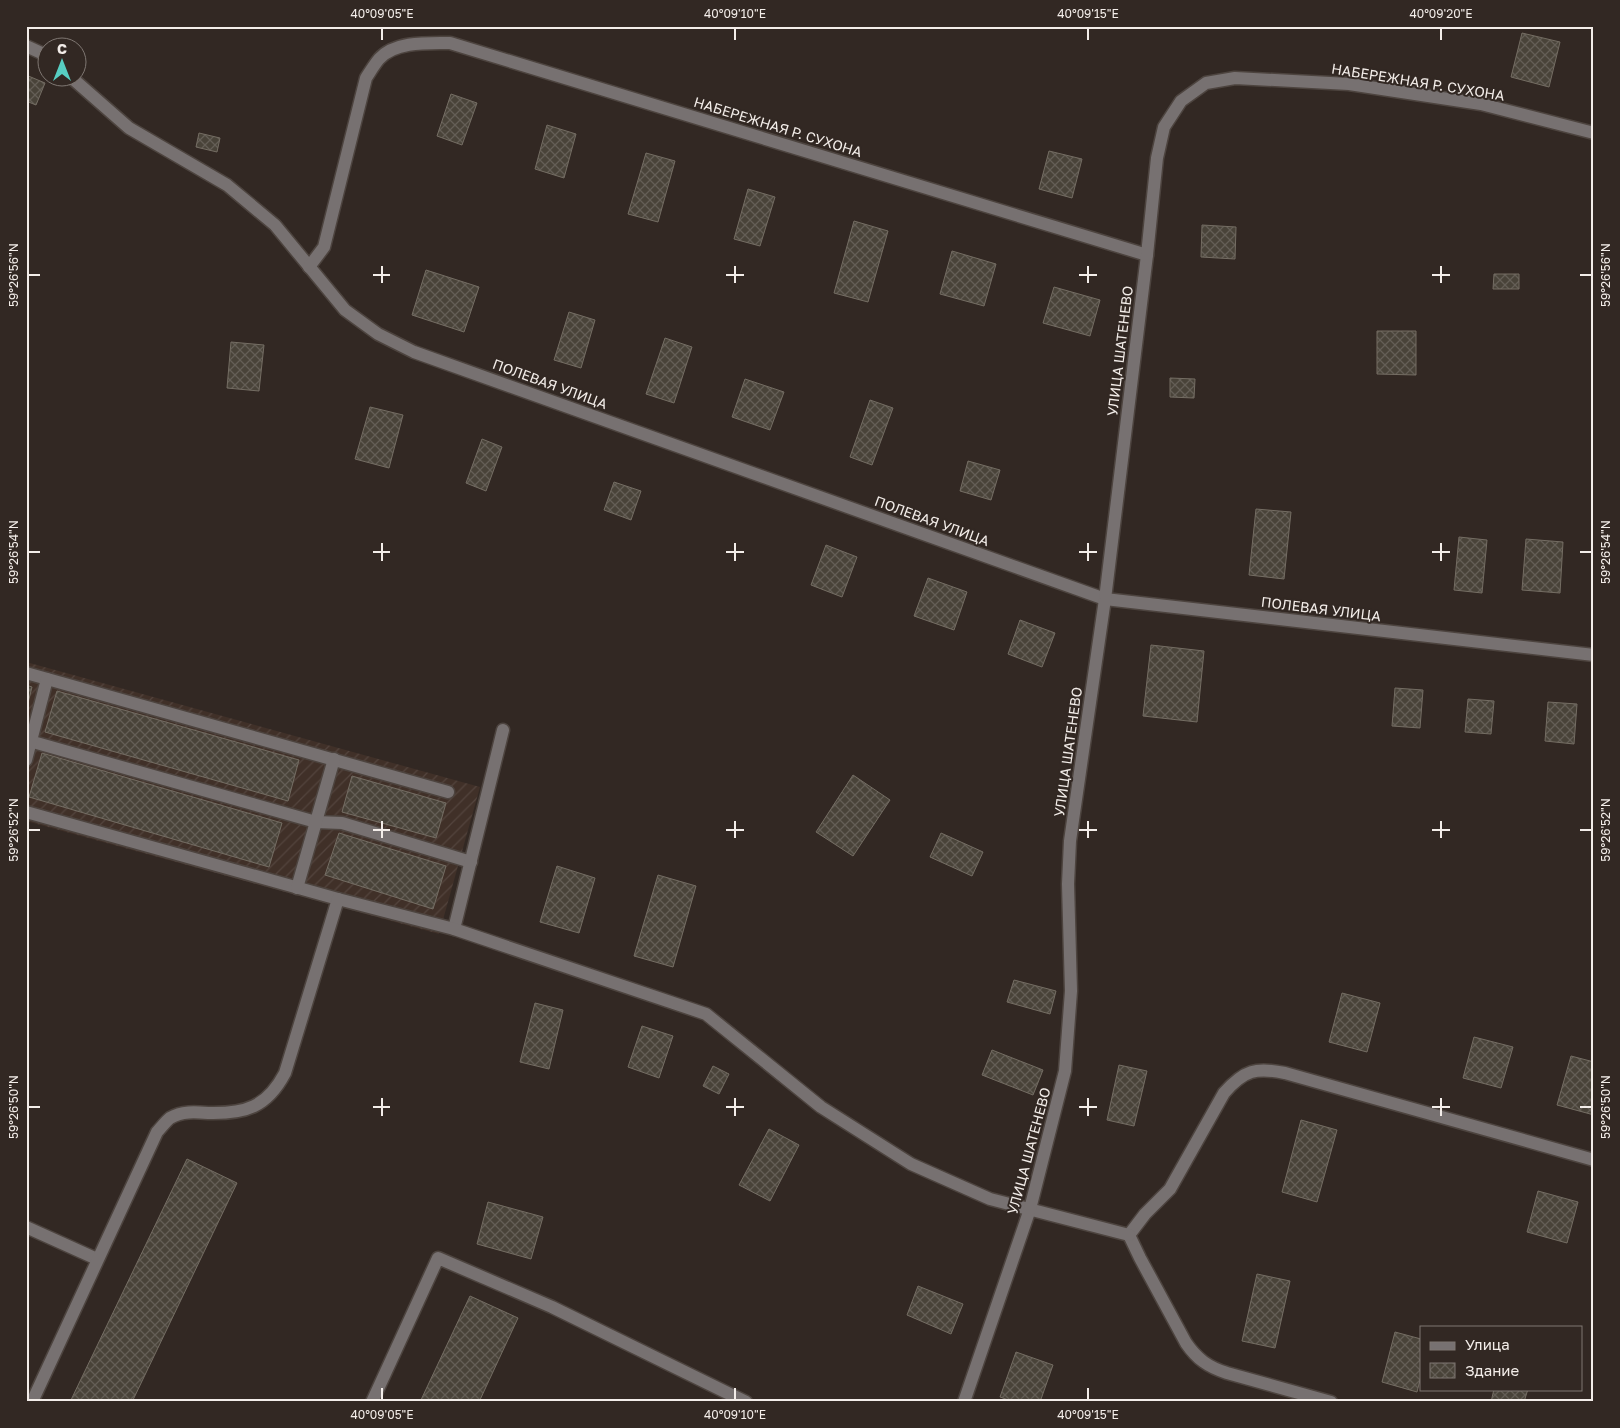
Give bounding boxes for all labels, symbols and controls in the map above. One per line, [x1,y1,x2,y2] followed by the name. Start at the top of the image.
[350,6,414,21] text: 40°09'05"E
[704,6,766,21] text: 40°09'10"E
[1057,6,1119,21] text: 40°09'15"E
[1409,6,1473,21] text: 40°09'20"E
[38,38,88,88] north arrow
[57,40,67,57] text: С
[1330,59,1506,104] street label: НАБЕРЕЖНАЯ Р. СУХОНА
[692,93,865,160] street label: НАБЕРЕЖНАЯ Р. СУХОНА
[6,243,21,307] text: 59°26'56"N
[1598,243,1613,307] text: 59°26'56"N
[1103,285,1136,417] street label: УЛИЦА ШАТЕНЕВО
[491,355,610,412] street label: ПОЛЕВАЯ УЛИЦА
[873,492,992,549] street label: ПОЛЕВАЯ УЛИЦА
[6,520,21,584] text: 59°26'54"N
[1598,520,1613,584] text: 59°26'54"N
[1260,593,1383,624] street label: ПОЛЕВАЯ УЛИЦА
[1050,686,1085,818] street label: УЛИЦА ШАТЕНЕВО
[6,798,21,862] text: 59°26'52"N
[1598,798,1613,862] text: 59°26'52"N
[6,1075,21,1139] text: 59°26'50"N
[1598,1075,1613,1139] text: 59°26'50"N
[1003,1085,1054,1216] street label: УЛИЦА ШАТЕНЕВО
[1420,1326,1582,1390] legend
[1465,1335,1510,1353] text: Улица
[1465,1361,1519,1379] text: Здание
[350,1407,414,1422] text: 40°09'05"E
[704,1407,766,1422] text: 40°09'10"E
[1057,1407,1119,1422] text: 40°09'15"E

